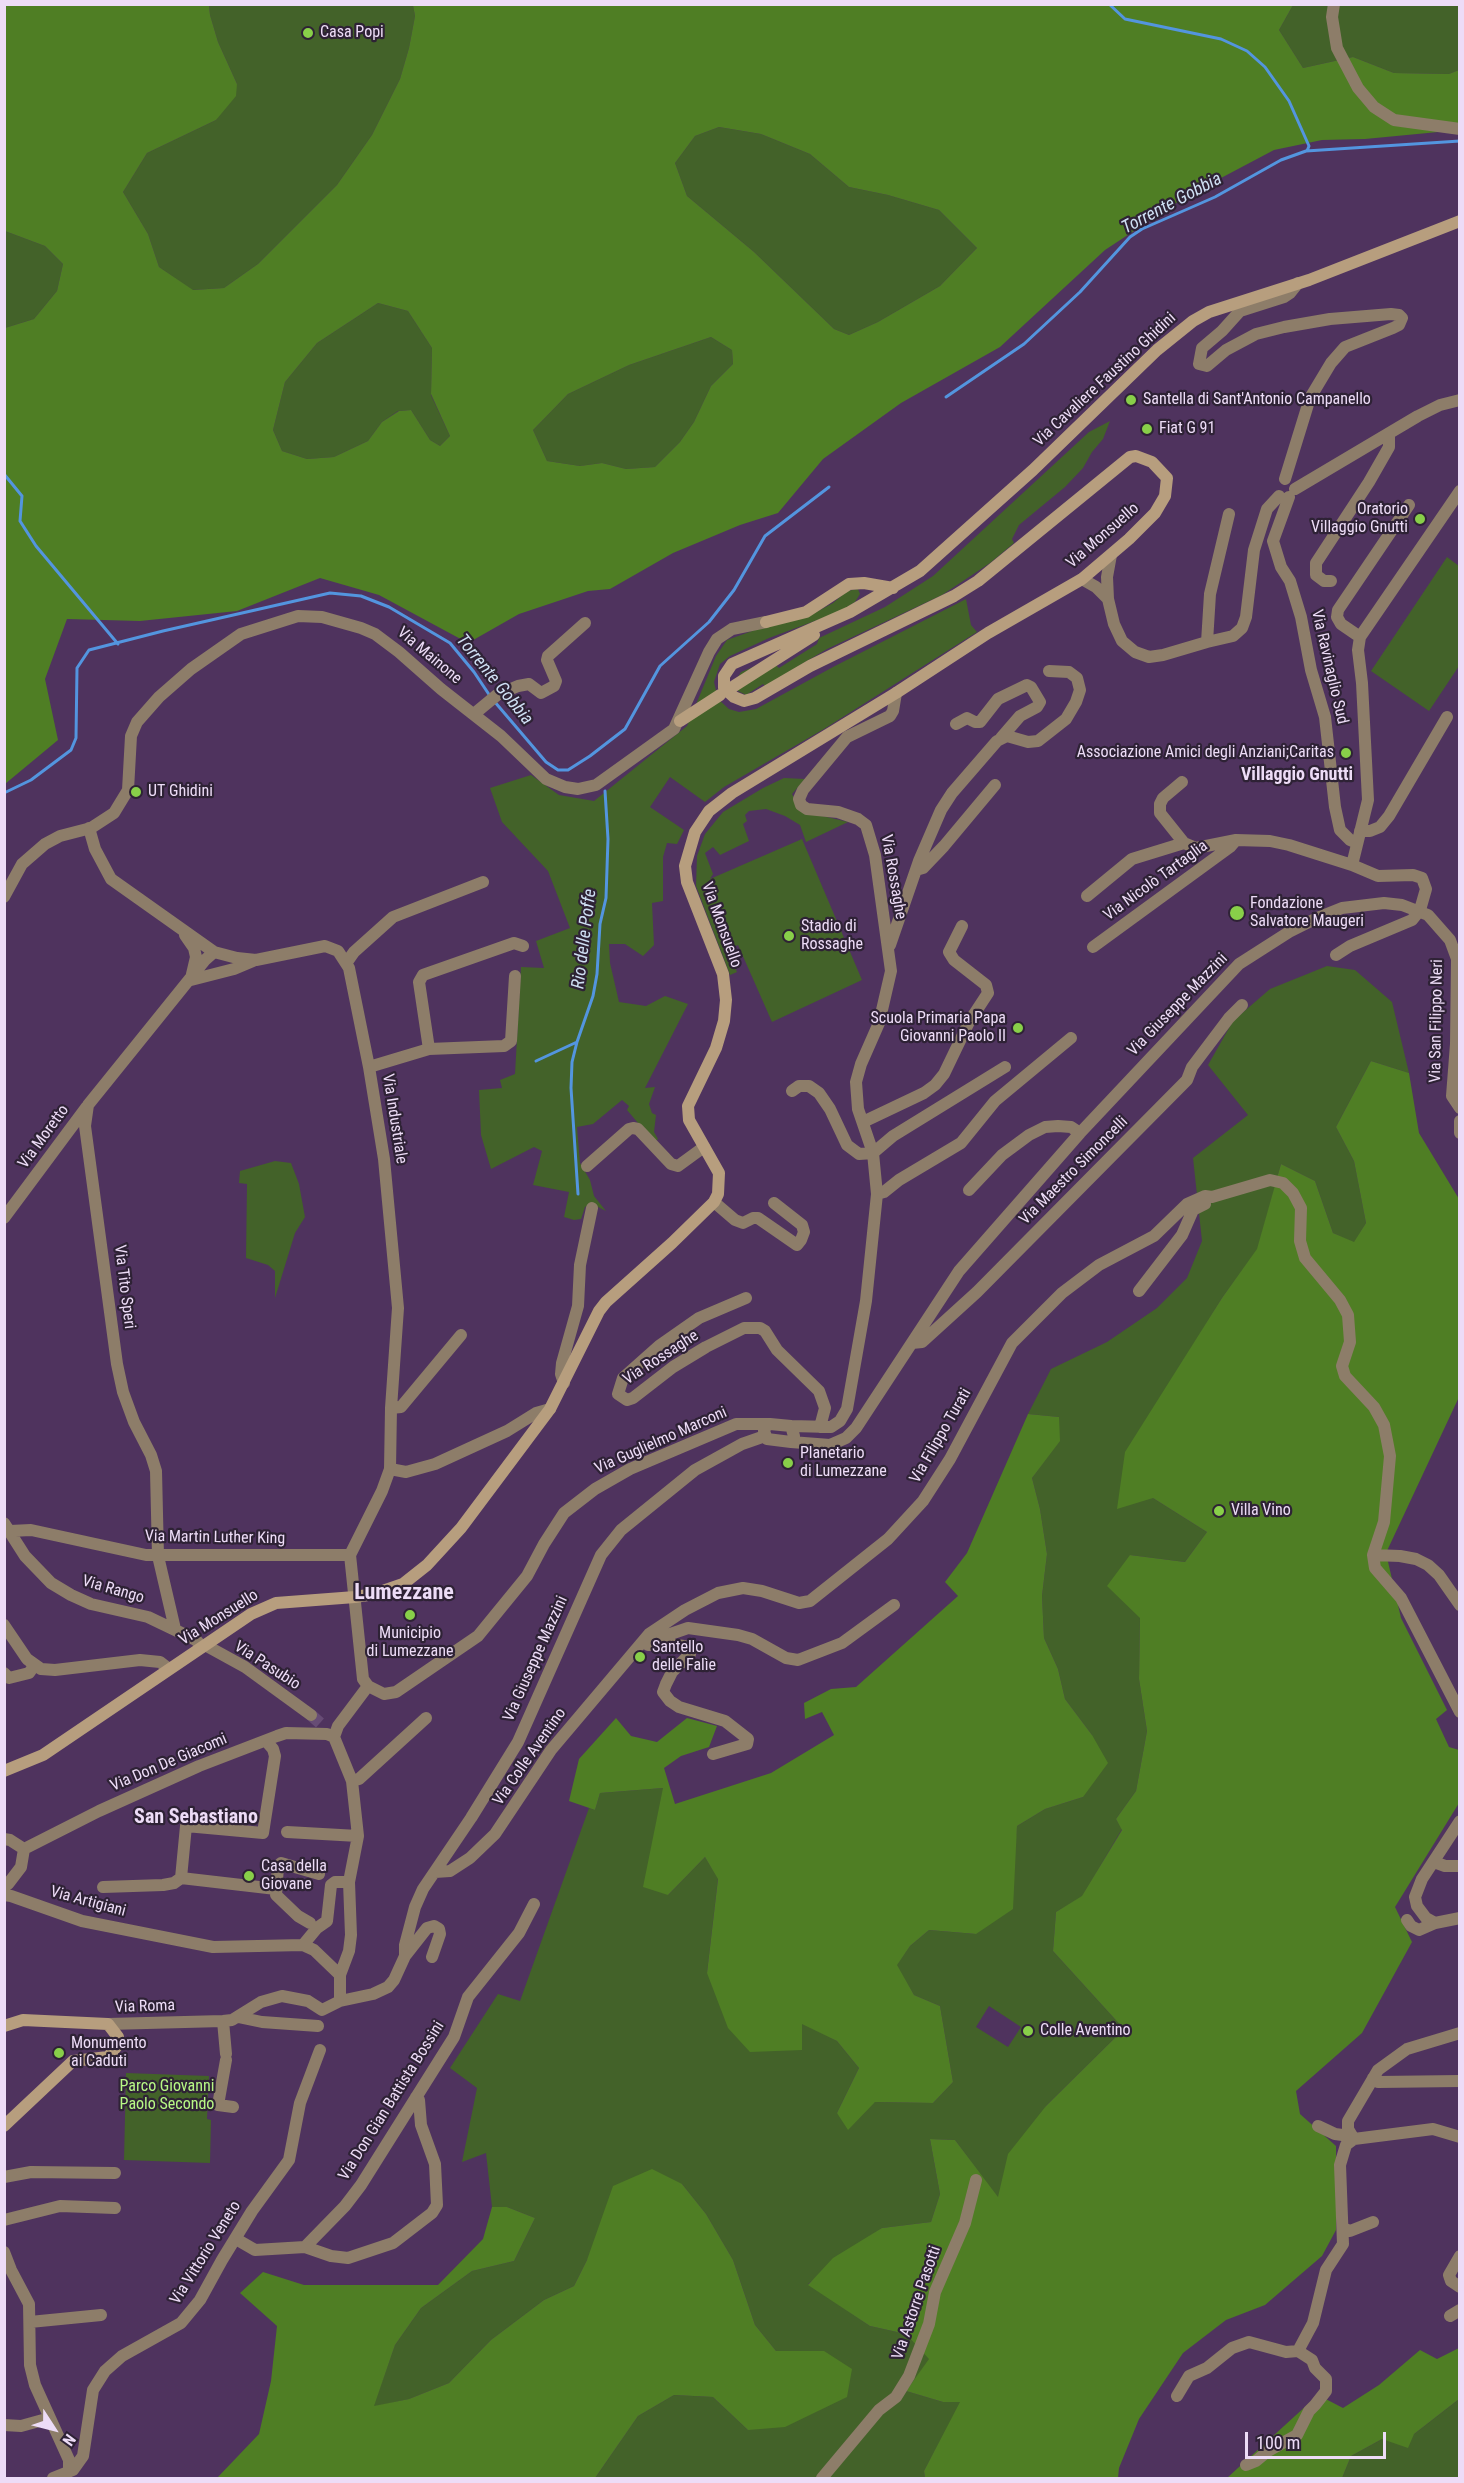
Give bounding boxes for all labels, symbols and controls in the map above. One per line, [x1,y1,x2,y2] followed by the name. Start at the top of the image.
[320,23,384,43] place label: Casa Popi
[301,26,315,40] marker: Casa Popi
[1118,169,1226,239] water label: Torrente Gobbia
[1030,309,1180,451] street label: Via Cavaliere Faustino Ghidini
[1143,390,1371,410] place label: Santella di Sant'Antonio Campanello
[1124,393,1138,407] marker: Santella di Sant'Antonio Campanello
[1159,419,1215,439] place label: Fiat G 91
[1140,422,1154,436] marker: Fiat G 91
[1063,499,1143,573] street label: Via Monsuello
[1311,500,1408,538] place label: Oratorio Villaggio Gnutti
[1413,512,1427,526] marker: Oratorio Villaggio Gnutti
[1307,608,1351,726] street label: Via Ravinaglio Sud
[393,623,465,689] street label: Via Mainone
[451,630,537,730] water label: Torrente Gobbia
[1077,743,1334,763] place label: Associazione Amici degli Anziani;Caritas
[1339,746,1353,760] marker: Associazione Amici degli Anziani;Caritas
[1241,764,1353,786] district label: Villaggio Gnutti
[148,782,213,802] place label: UT Ghidini
[129,785,143,799] marker: UT Ghidini
[876,833,910,921] street label: Via Rossaghe
[1100,837,1212,925] street label: Via Nicolò Tartaglia
[697,880,745,970] street label: Via Monsuello
[568,888,602,990] water label: Rio delle Poffe
[1250,894,1364,932] place label: Fondazione Salvatore Maugeri
[1228,904,1246,922] marker: Fondazione Salvatore Maugeri
[801,917,863,955] place label: Stadio di Rossaghe
[782,929,796,943] marker: Stadio di Rossaghe
[1124,950,1232,1060] street label: Via Giuseppe Mazzini
[1426,959,1448,1083] street label: Via San Filippo Neri
[871,1009,1006,1047] place label: Scuola Primaria Papa Giovanni Paolo II
[1011,1021,1025,1035] marker: Scuola Primaria Papa Giovanni Paolo II
[377,1073,411,1165] street label: Via Industriale
[15,1102,73,1172] street label: Via Moretto
[1016,1113,1132,1229] street label: Via Maestro Simoncelli
[109,1244,139,1330] street label: Via Tito Speri
[620,1327,702,1389] street label: Via Rossaghe
[906,1385,976,1487] street label: Via Filippo Turati
[592,1403,730,1479] street label: Via Guglielmo Marconi
[800,1444,887,1482] place label: Planetario di Lumezzane
[781,1456,795,1470] marker: Planetario di Lumezzane
[1231,1501,1291,1521] place label: Villa Vino
[1212,1504,1226,1518] marker: Villa Vino
[145,1527,285,1549] street label: Via Martin Luther King
[80,1572,146,1608] street label: Via Rango
[354,1580,454,1606] district label: Lumezzane
[176,1586,262,1650] street label: Via Monsuello
[500,1593,572,1725] street label: Via Giuseppe Mazzini
[403,1608,417,1622] marker: Municipio di Lumezzane
[367,1624,453,1662] place label: Municipio di Lumezzane
[230,1638,304,1694] street label: Via Pasubio
[652,1638,716,1676] place label: Santello delle Falìe
[633,1650,647,1664] marker: Santello delle Falìe
[489,1705,571,1809] street label: Via Colle Aventino
[108,1730,230,1796] street label: Via Don De Giacomi
[134,1806,258,1830] district label: San Sebastiano
[261,1857,327,1895] place label: Casa della Giovane
[242,1869,256,1883] marker: Casa della Giovane
[48,1883,128,1921] street label: Via Artigiani
[115,1996,175,2018] street label: Via Roma
[335,2018,449,2184] street label: Via Don Gian Battista Bossini
[1040,2021,1131,2041] place label: Colle Aventino
[1021,2024,1035,2038] marker: Colle Aventino
[71,2034,147,2072] place label: Monumento ai Caduti
[52,2046,66,2060] marker: Monumento ai Caduti
[120,2077,214,2115] park label: Parco Giovanni Paolo Secondo
[167,2198,245,2308] street label: Via Vittorio Veneto
[889,2244,945,2362] street label: Via Astorre Pasotti
[24,2399,84,2459] north arrow
[1248,2420,1389,2458] scale bar
[58,2430,80,2449] text: N
[1256,2432,1300,2453] text: 100 m

